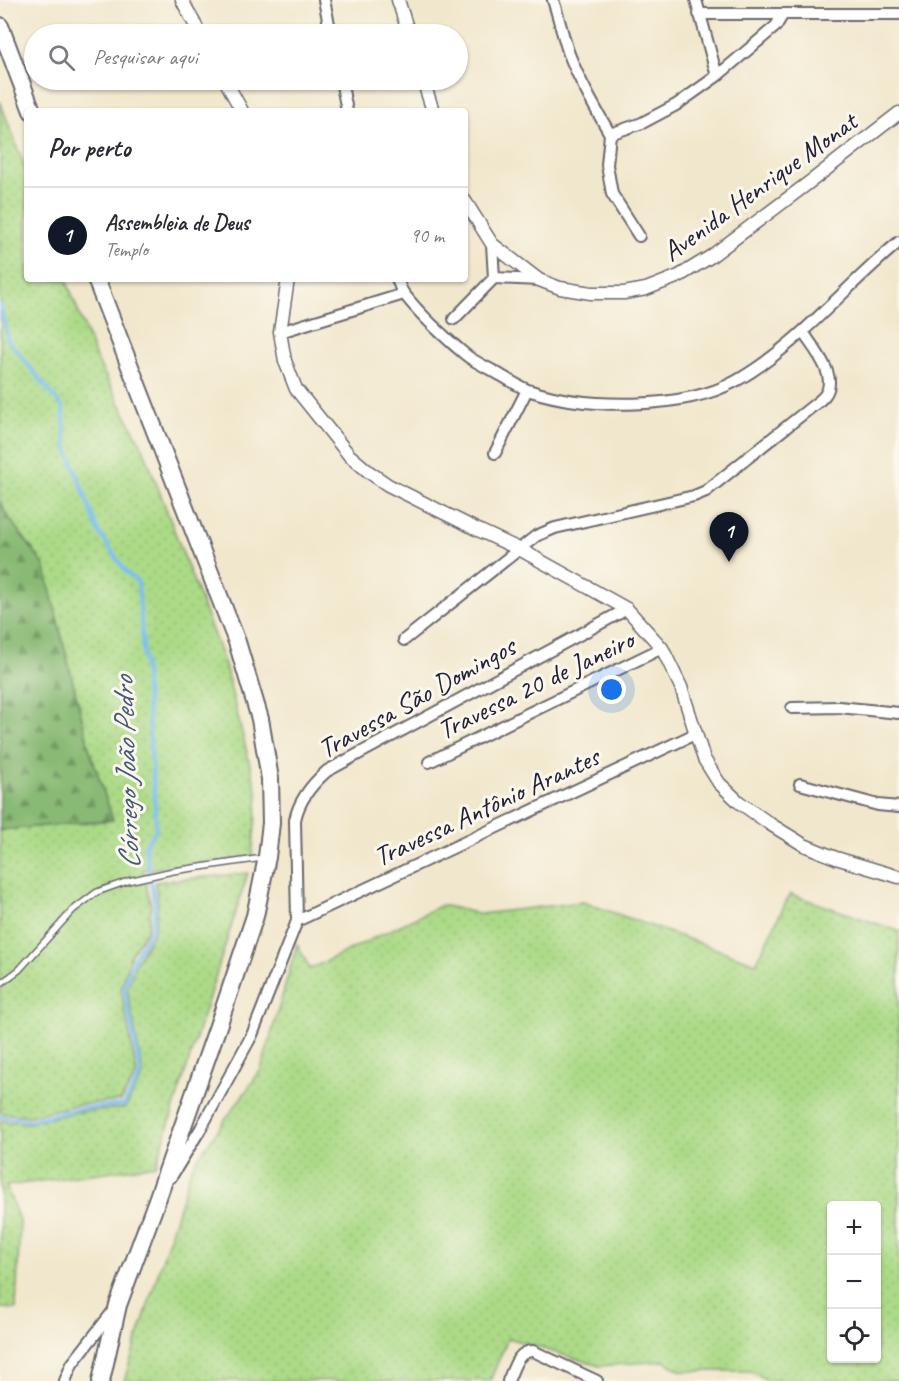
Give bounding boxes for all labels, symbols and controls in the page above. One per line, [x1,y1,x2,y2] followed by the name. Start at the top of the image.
[24,24,468,90] search box
[45,41,78,74] icon: search
[93,43,198,71] text: Pesquisar aqui
[655,102,866,269] street label: Avenida Henrique Monat
[48,131,130,164] text: Por perto
[105,209,249,237] text: Assembleia de Deus
[63,223,72,248] text: 1
[410,223,444,248] text: 90 m
[105,237,148,262] text: Templo
[710,512,748,562] pin: 1
[431,620,642,747] street label: Travessa 20 de Janeiro
[312,628,523,766] street label: Travessa São Domingos
[104,673,148,870] water label: Córrego João Pedro
[597,675,626,704] your location
[368,738,607,874] street label: Travessa Antônio Arantes
[827,1201,881,1363] map controls
[827,1201,881,1255] button: +
[827,1255,881,1309] button: −
[827,1309,881,1363] button: locate

